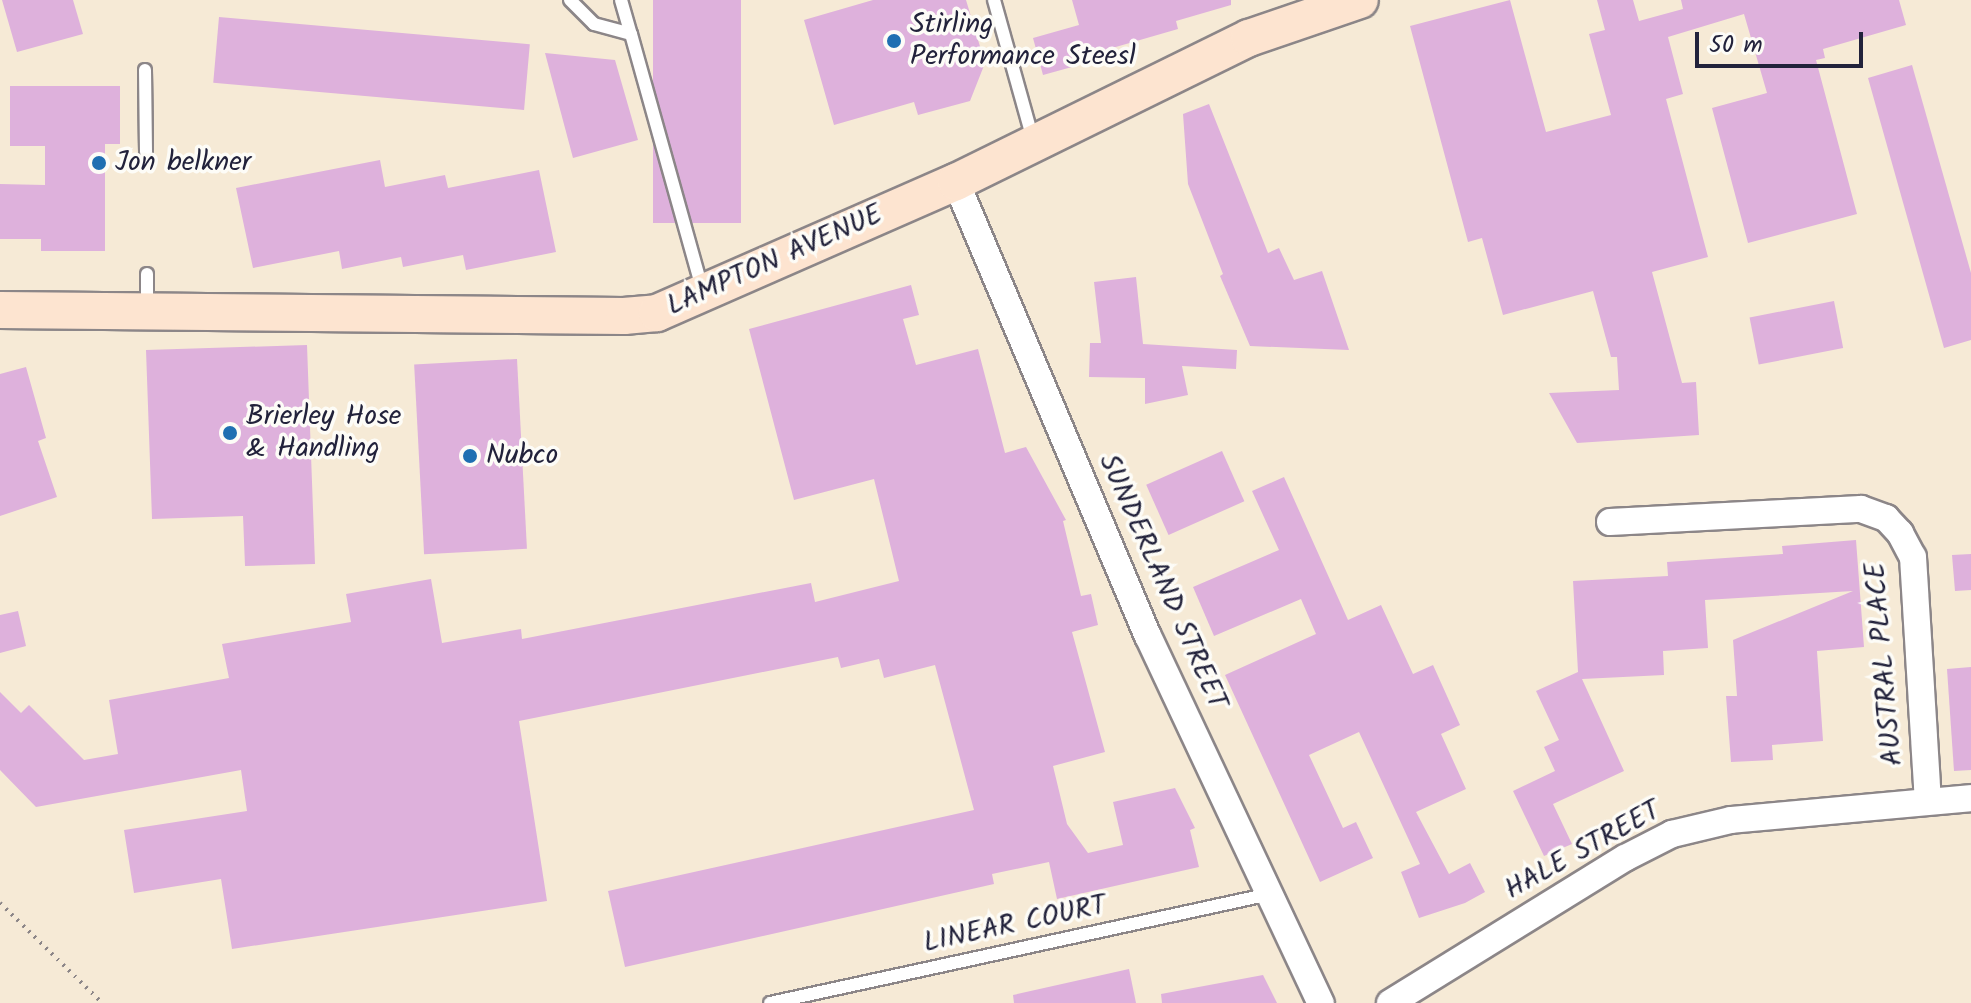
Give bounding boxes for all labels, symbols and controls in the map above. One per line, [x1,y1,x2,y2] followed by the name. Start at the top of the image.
[910,8,1136,74] place label: Stirling Performance Steesl
[1699,16,1867,66] scale bar
[1709,26,1763,65] text: 50 m
[885,32,903,50] marker: Stirling Performance Steesl
[115,146,251,180] place label: Jon belkner
[90,154,108,172] marker: Jon belkner
[662,198,888,324] street label: LAMPTON AVENUE
[246,400,401,466] place label: Brierley Hose & Handling
[221,424,239,442] marker: Brierley Hose & Handling
[486,439,558,473] place label: Nubco
[461,447,479,465] marker: Nubco
[1091,449,1233,715] street label: SUNDERLAND STREET
[1859,561,1911,767] street label: AUSTRAL PLACE
[1499,794,1667,908] street label: HALE STREET
[921,889,1109,961] street label: LINEAR COURT

